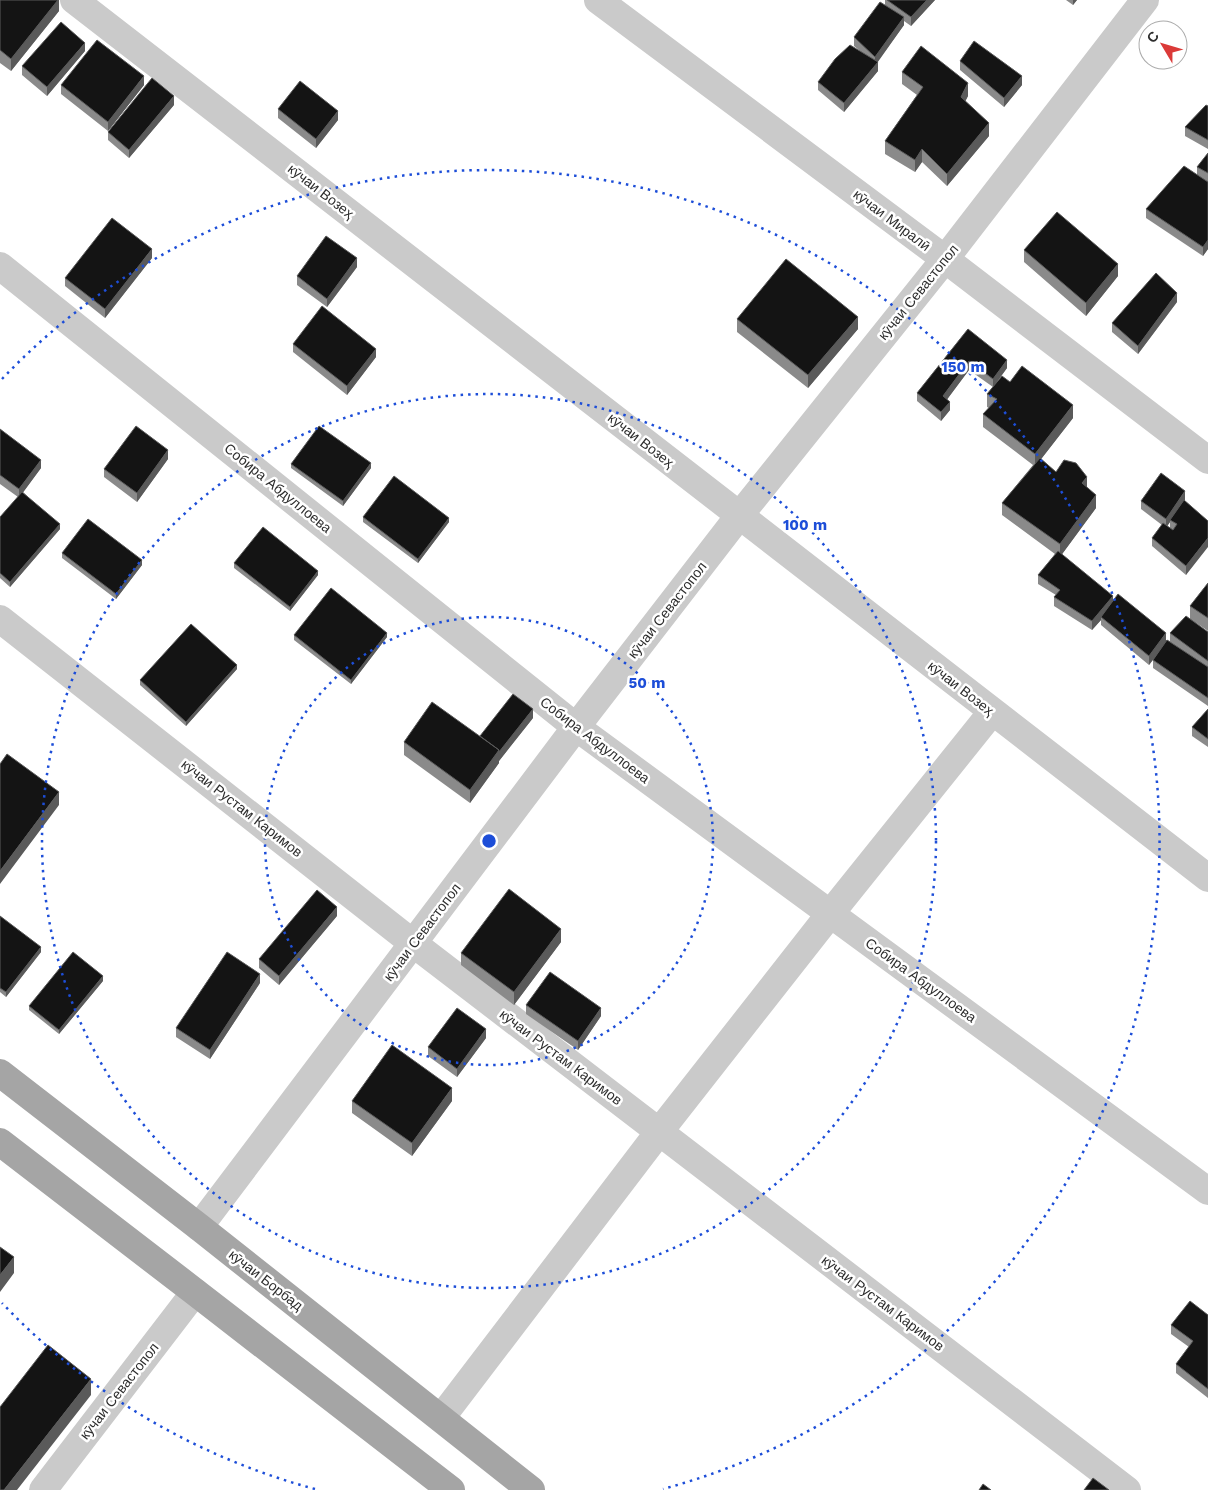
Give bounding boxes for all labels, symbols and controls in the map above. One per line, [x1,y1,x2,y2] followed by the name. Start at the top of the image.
[1138,20,1188,70] north arrow
[1143,28,1162,46] text: С
[285,160,357,222] street label: кӯчаи Возеҳ
[851,186,933,254] street label: кӯчаи Миралӣ
[875,241,961,343] street label: кӯчаи Севастопол
[941,358,985,376] text: 150 m
[605,409,677,471] street label: кӯчаи Возеҳ
[221,440,335,536] street label: Собира Абдуллоева
[783,516,827,534] text: 100 m
[624,559,710,661] street label: кӯчаи Севастопол
[925,657,997,719] street label: кӯчаи Возеҳ
[629,674,665,692] text: 50 m
[537,694,653,786] street label: Собира Абдуллоева
[178,756,306,860] street label: кӯчаи Рустам Каримов
[480,832,498,850] centre of rings
[380,880,464,984] street label: кӯчаи Севастопол
[863,934,980,1026] street label: Собира Абдуллоева
[497,1006,625,1108] street label: кӯчаи Рустам Каримов
[226,1246,306,1314] street label: кӯчаи Борбад
[819,1252,947,1354] street label: кӯчаи Рустам Каримов
[76,1340,162,1442] street label: кӯчаи Севастопол

